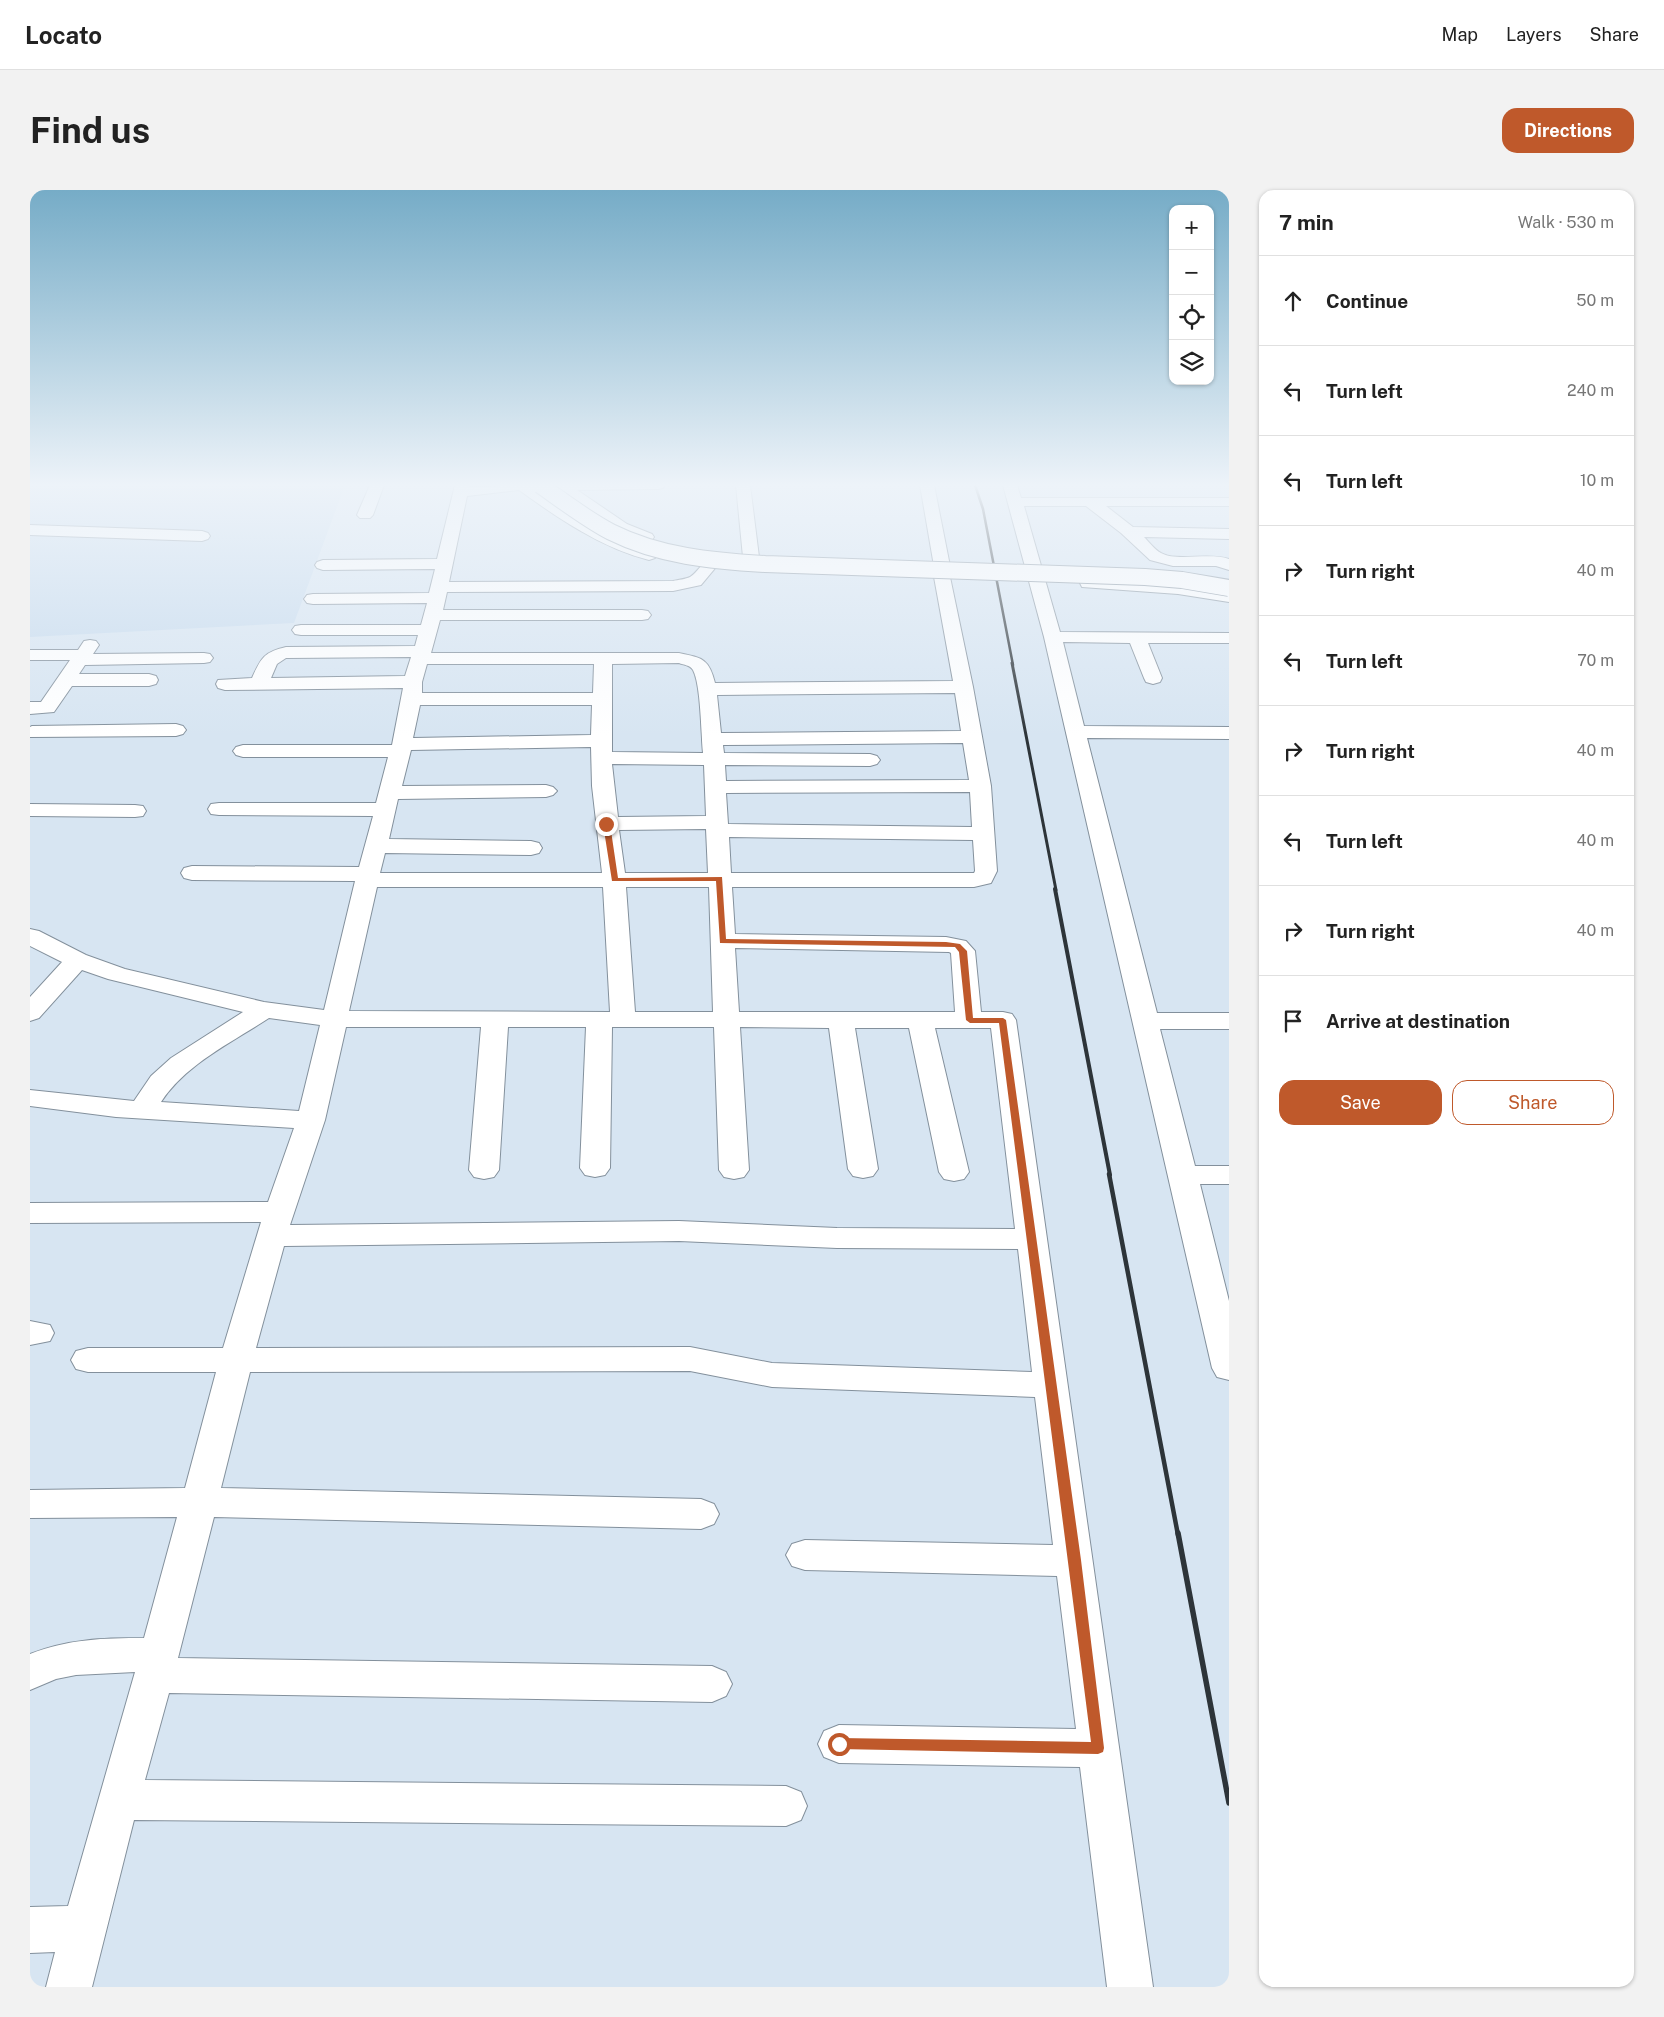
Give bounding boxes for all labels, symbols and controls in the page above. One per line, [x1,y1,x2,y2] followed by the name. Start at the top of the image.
[25,21,102,49] text: Locato
[1442,24,1478,45] text: Map
[1506,24,1562,45] text: Layers
[1590,24,1639,45] text: Share
[1502,108,1634,153] button: Directions
[30,110,150,151] text: Find us
[1169,205,1214,385] map controls
[1169,205,1214,250] button: +
[1279,210,1334,235] text: 7 min
[1518,213,1614,232] text: Walk · 530 m
[1169,250,1214,295] button: −
[1279,287,1307,315] icon: ahead
[1326,290,1408,312] text: Continue
[1576,291,1614,310] text: 50 m
[1169,295,1214,340] button: locate
[1169,340,1214,385] button: layers
[1279,377,1307,405] icon: left
[1326,380,1403,402] text: Turn left
[1567,381,1614,400] text: 240 m
[1279,467,1307,495] icon: left
[1326,470,1403,492] text: Turn left
[1580,471,1614,490] text: 10 m
[1279,557,1307,585] icon: right
[1326,560,1415,582] text: Turn right
[1576,561,1614,580] text: 40 m
[1279,647,1307,675] icon: left
[1326,650,1403,672] text: Turn left
[1577,651,1614,670] text: 70 m
[1279,737,1307,765] icon: right
[1326,740,1415,762] text: Turn right
[1576,741,1614,760] text: 40 m
[595,813,618,836] route end
[1279,827,1307,855] icon: left
[1326,830,1403,852] text: Turn left
[1576,831,1614,850] text: 40 m
[1279,917,1307,945] icon: right
[1326,920,1415,942] text: Turn right
[1576,921,1614,940] text: 40 m
[1279,1007,1307,1035] icon: arrive
[1326,1010,1510,1032] text: Arrive at destination
[1279,1080,1442,1125] button: Save
[1452,1080,1614,1125] button: Share
[828,1733,851,1756] route start

